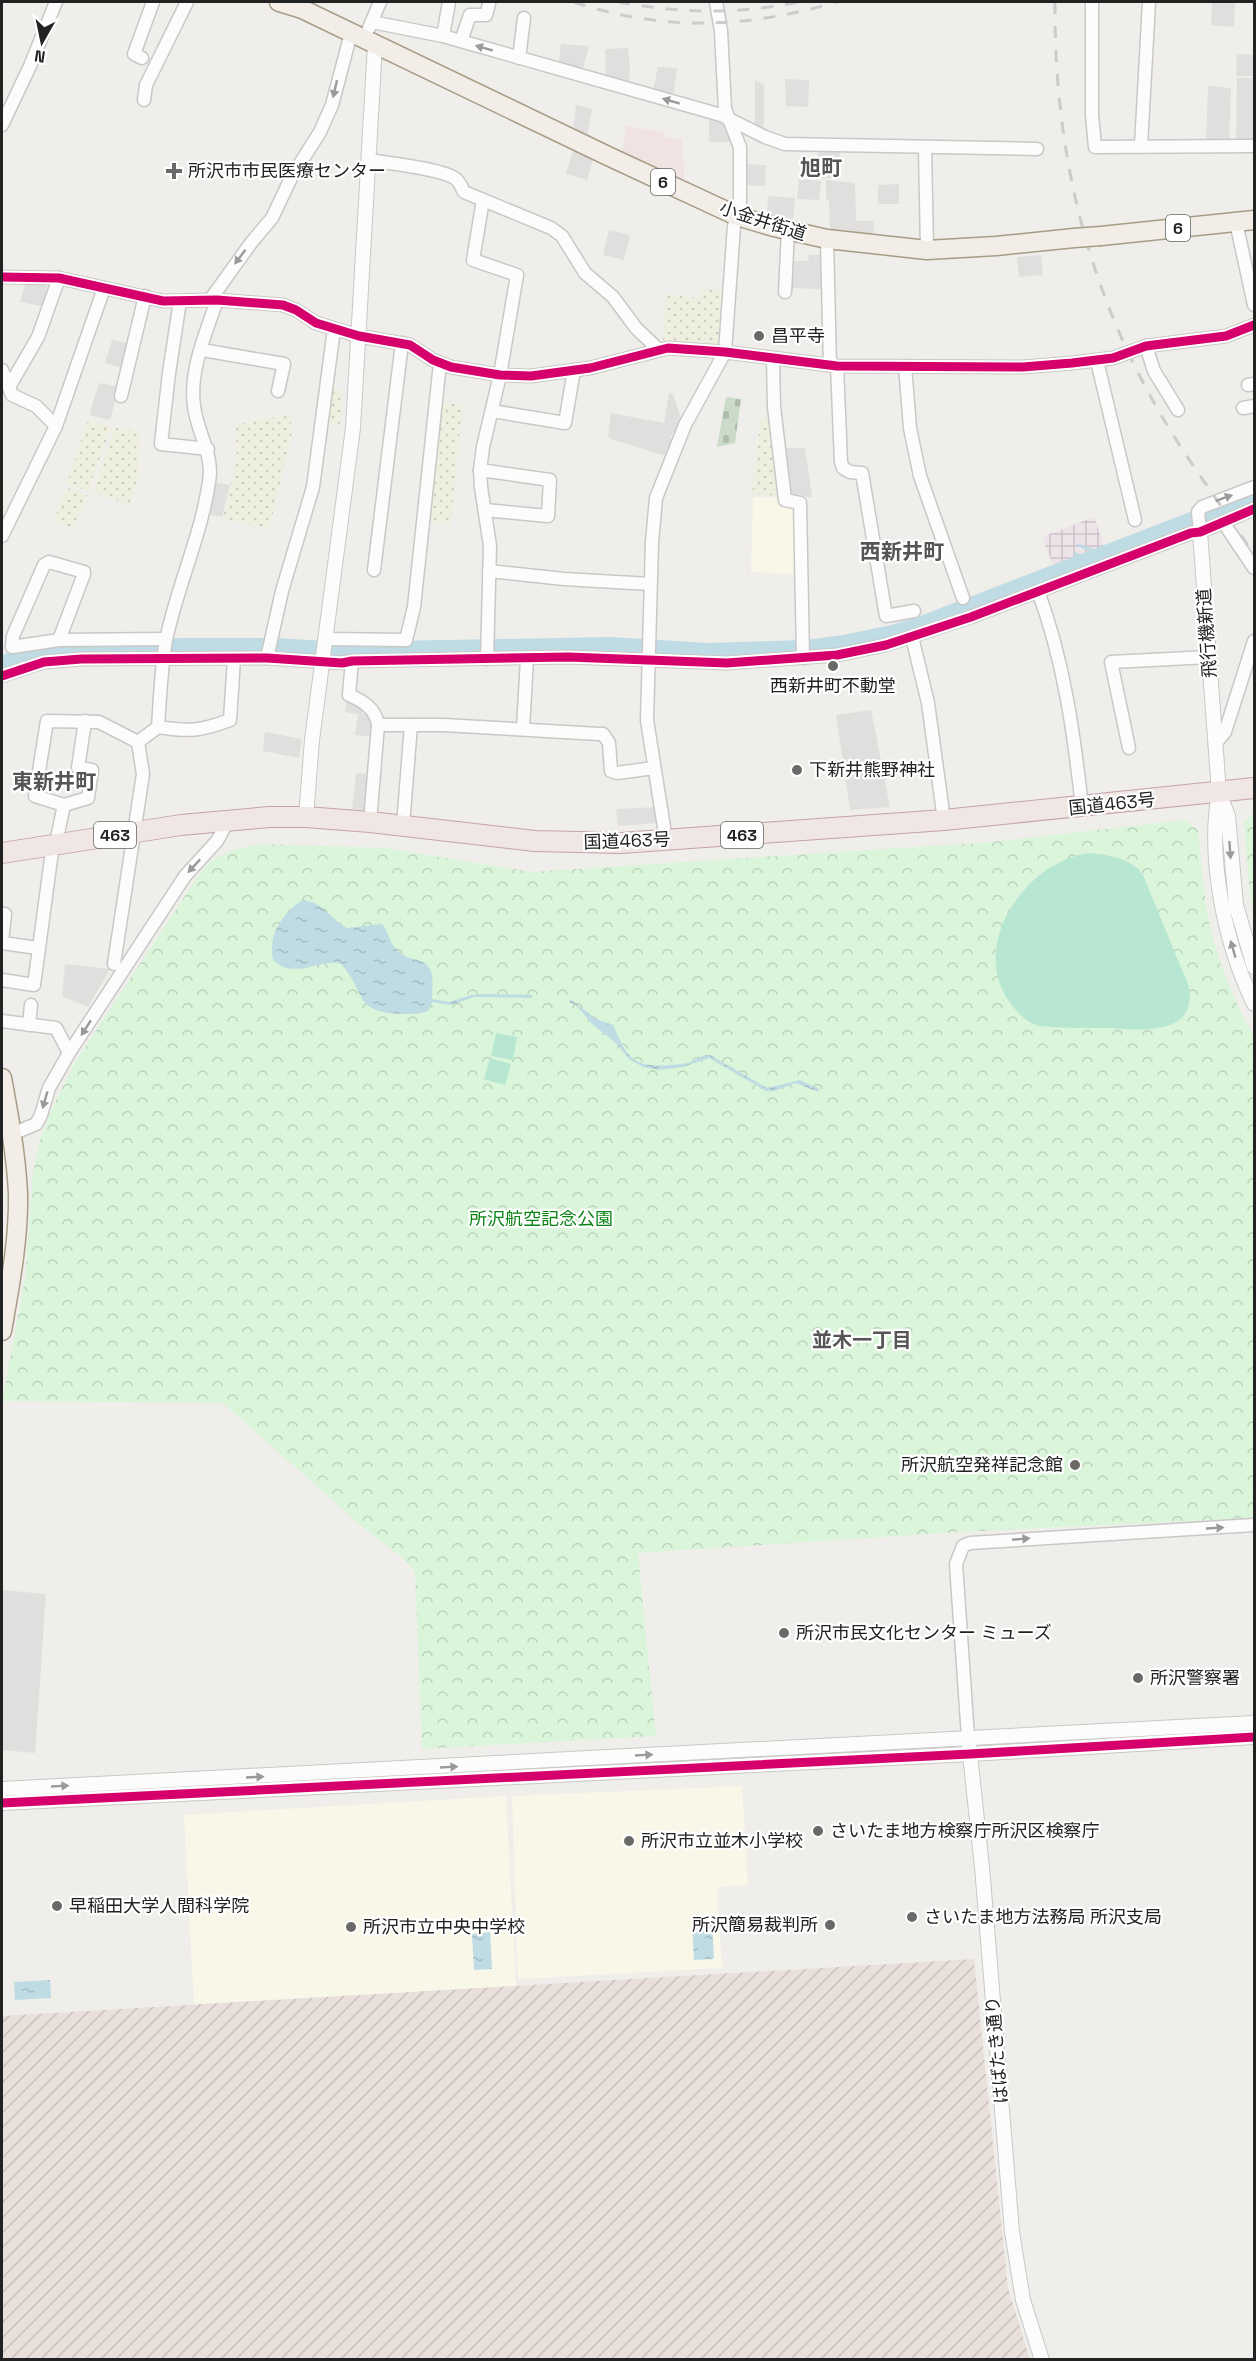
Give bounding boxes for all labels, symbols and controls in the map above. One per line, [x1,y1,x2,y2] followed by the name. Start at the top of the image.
[12,12,72,72] north arrow
[475,43,493,52] one-way arrow
[33,45,47,68] text: N
[330,80,340,98] one-way arrow
[662,96,680,105] one-way arrow
[800,154,842,181] district label: 旭町
[188,159,386,182] place label: 所沢市市民医療センター
[165,162,183,180] marker: 所沢市市民医療センター
[651,169,675,195] road number: 6
[717,196,810,245] street label: 小金井街道
[1166,215,1190,241] road number: 6
[234,248,246,264] one-way arrow
[771,324,825,347] place label: 昌平寺
[752,329,766,343] marker: 昌平寺
[1215,493,1233,503] one-way arrow
[860,538,944,565] district label: 西新井町
[1192,587,1221,679] street label: 飛行機新道
[826,659,840,673] marker: 西新井町不動堂
[770,674,896,697] place label: 西新井町不動堂
[809,758,935,781] place label: 下新井熊野神社
[790,763,804,777] marker: 下新井熊野神社
[12,768,96,795] district label: 東新井町
[1067,788,1156,819] street label: 国道463号
[94,822,136,848] road number: 463
[721,822,763,848] road number: 463
[583,827,671,854] street label: 国道463号
[1225,840,1235,859] one-way arrow
[187,858,201,873] one-way arrow
[1228,940,1237,958] one-way arrow
[81,1020,92,1036] one-way arrow
[40,1091,49,1109] one-way arrow
[469,1207,613,1230] park label: 所沢航空記念公園
[812,1327,912,1353] district label: 並木一丁目
[901,1453,1063,1476] place label: 所沢航空発祥記念館
[1068,1458,1082,1472] marker: 所沢航空発祥記念館
[1206,1523,1225,1532] one-way arrow
[1011,1535,1030,1544] one-way arrow
[796,1621,1052,1644] place label: 所沢市民文化センター ミューズ
[777,1626,791,1640] marker: 所沢市民文化センター ミューズ
[1150,1666,1240,1689] place label: 所沢警察署
[1131,1671,1145,1685] marker: 所沢警察署
[635,1750,654,1760] one-way arrow
[440,1762,459,1771] one-way arrow
[245,1772,264,1781] one-way arrow
[50,1782,69,1791] one-way arrow
[830,1819,1099,1842] place label: さいたま地方検察庁所沢区検察庁
[811,1824,825,1838] marker: さいたま地方検察庁所沢区検察庁
[641,1829,803,1852] place label: 所沢市立並木小学校
[622,1834,636,1848] marker: 所沢市立並木小学校
[69,1894,249,1917] place label: 早稲田大学人間科学院
[50,1899,64,1913] marker: 早稲田大学人間科学院
[924,1905,1162,1928] place label: さいたま地方法務局 所沢支局
[905,1910,919,1924] marker: さいたま地方法務局 所沢支局
[692,1913,818,1936] place label: 所沢簡易裁判所
[363,1915,525,1938] place label: 所沢市立中央中学校
[823,1918,837,1932] marker: 所沢簡易裁判所
[344,1920,358,1934] marker: 所沢市立中央中学校
[980,1995,1013,2105] street label: はばたき通り

